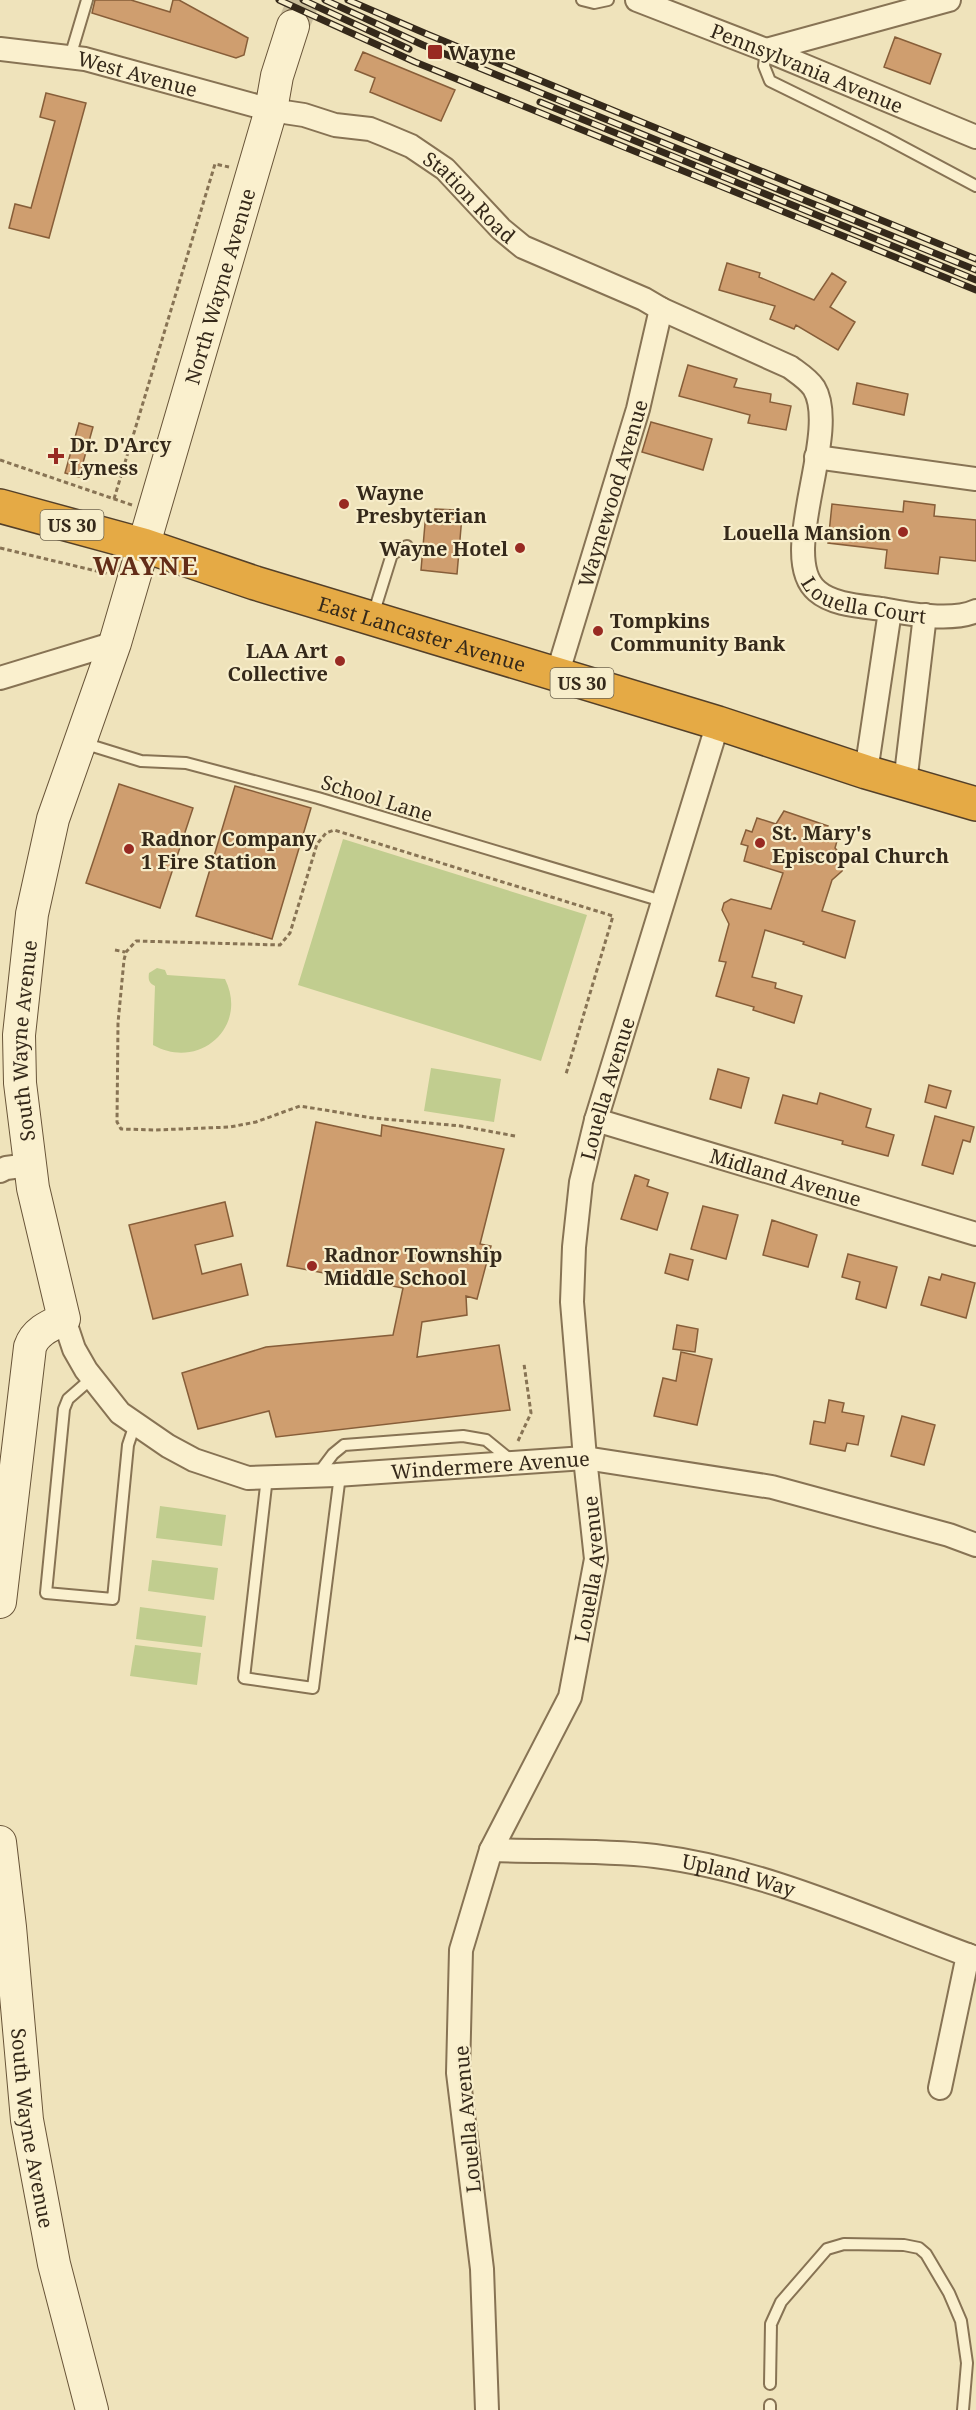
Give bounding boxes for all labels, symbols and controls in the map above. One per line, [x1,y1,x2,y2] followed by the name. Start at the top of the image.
[707,16,907,119] street label: Pennsylvania Avenue
[448,39,516,66] place label: Wayne
[426,43,444,61] marker: Wayne
[74,44,200,103] street label: West Avenue
[418,145,521,249] street label: Station Road
[178,185,261,387] street label: North Wayne Avenue
[571,397,653,590] street label: Waynewood Avenue
[70,431,172,481] place label: Dr. D'Arcy Lyness
[47,447,65,465] marker: Dr. D'Arcy Lyness
[356,479,487,529] place label: Wayne Presbyterian
[337,497,351,511] marker: Wayne Presbyterian
[40,510,104,540] road number: US 30
[723,519,891,546] place label: Louella Mansion
[896,525,910,539] marker: Louella Mansion
[380,535,508,562] place label: Wayne Hotel
[513,541,527,555] marker: Wayne Hotel
[93,547,199,583] district label: WAYNE
[796,571,927,629] street label: Louella Court
[315,589,529,678] street label: East Lancaster Avenue
[610,607,785,657] place label: Tompkins Community Bank
[591,624,605,638] marker: Tompkins Community Bank
[228,637,328,687] place label: LAA Art Collective
[333,654,347,668] marker: LAA Art Collective
[550,668,614,698] road number: US 30
[318,768,436,828] street label: School Lane
[772,819,949,869] place label: St. Mary's Episcopal Church
[141,825,317,875] place label: Radnor Company 1 Fire Station
[753,836,767,850] marker: St. Mary's Episcopal Church
[122,842,136,856] marker: Radnor Company 1 Fire Station
[5,939,43,1143] street label: South Wayne Avenue
[573,1014,640,1163] street label: Louella Avenue
[707,1141,865,1212] street label: Midland Avenue
[324,1241,502,1291] place label: Radnor Township Middle School
[305,1259,319,1273] marker: Radnor Township Middle School
[390,1444,591,1485] street label: Windermere Avenue
[567,1495,611,1645] street label: Louella Avenue
[680,1847,800,1903] street label: Upland Way
[5,2027,60,2230] street label: South Wayne Avenue
[447,2044,487,2194] street label: Louella Avenue

